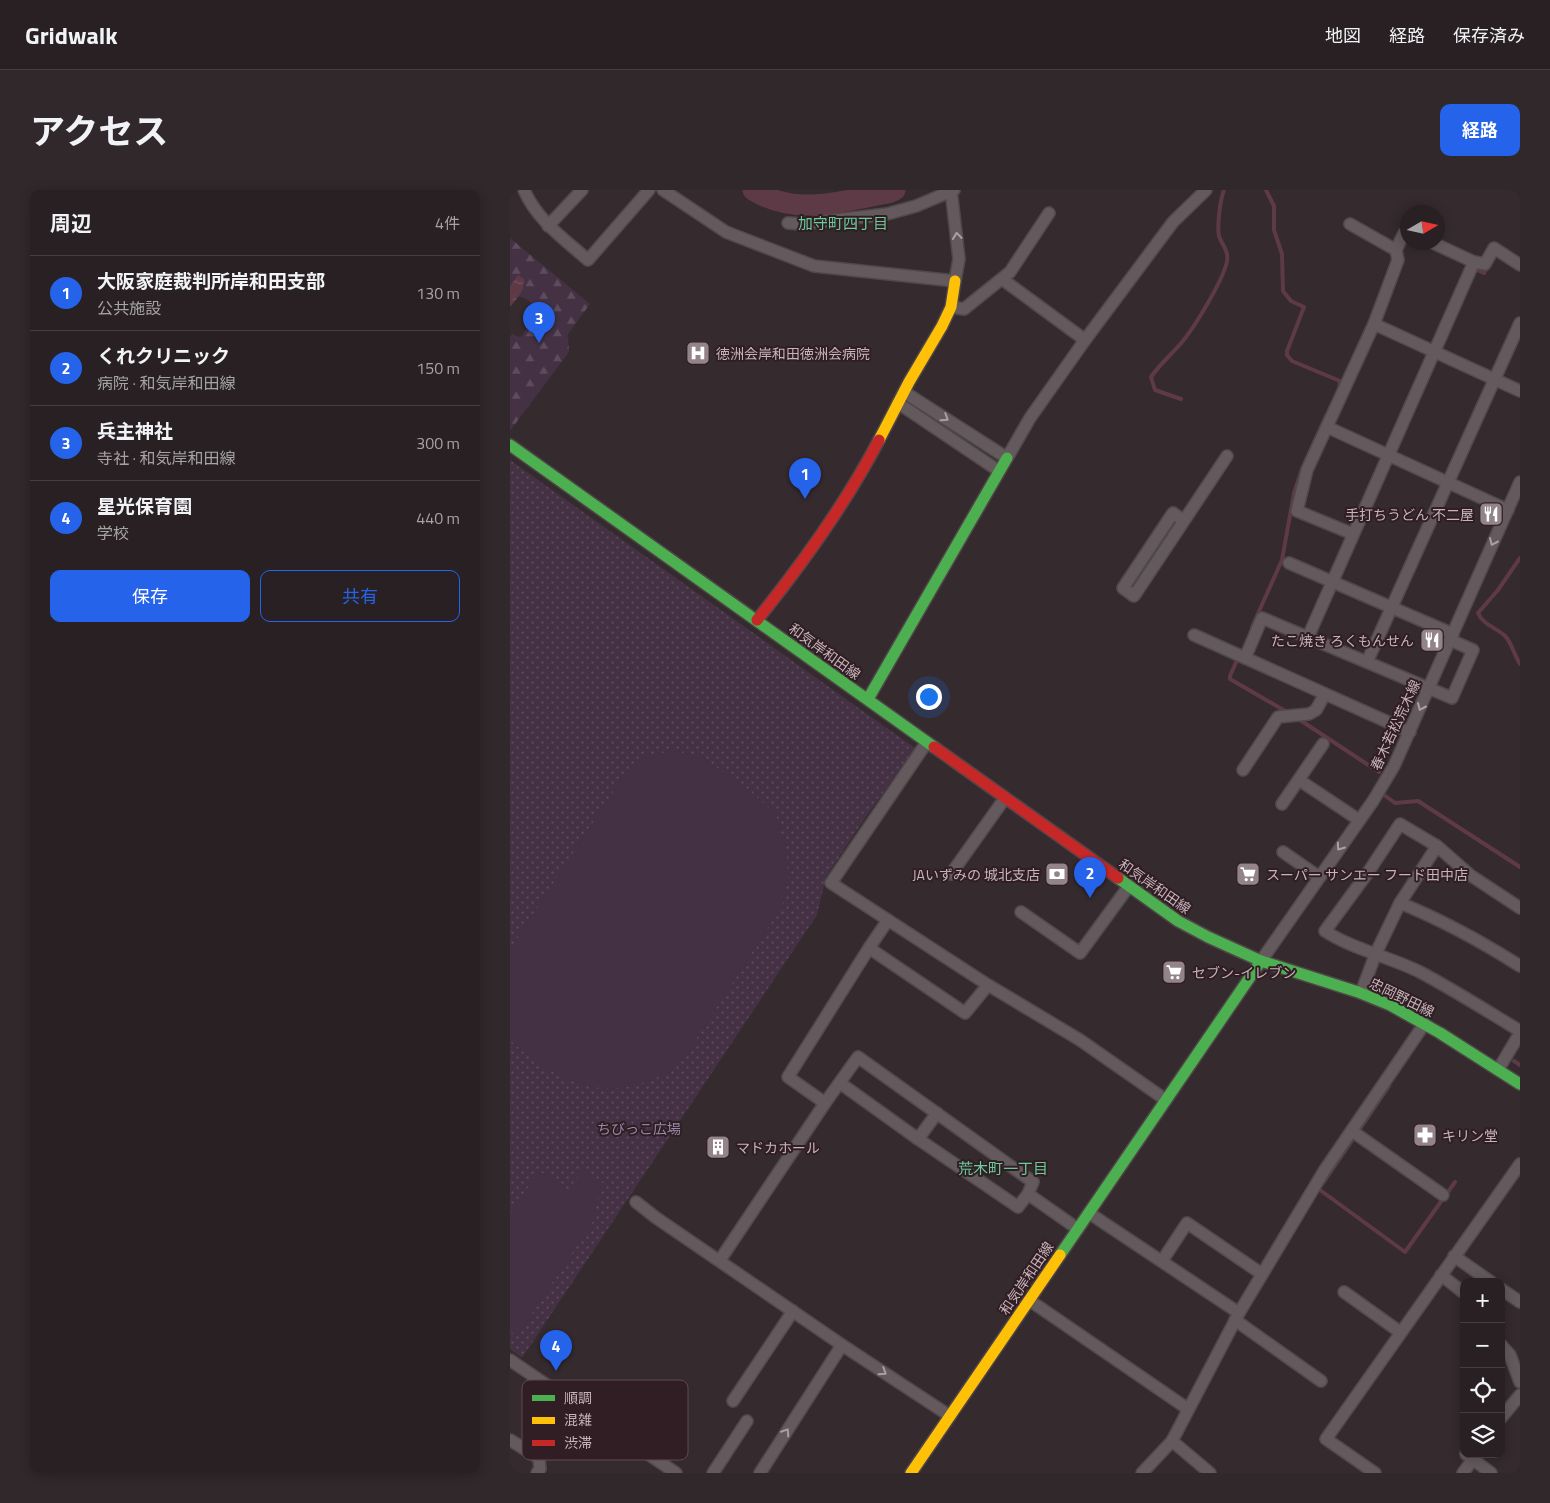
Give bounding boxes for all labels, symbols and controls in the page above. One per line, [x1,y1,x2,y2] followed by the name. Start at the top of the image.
[25,17,118,53] text: Gridwalk
[1325,22,1361,49] text: 地図
[1389,22,1425,49] text: 経路
[1453,22,1525,49] text: 保存済み
[30,104,168,158] text: アクセス
[1440,104,1520,156] button: 経路
[1400,205,1445,250] north arrow
[50,207,92,239] text: 周辺
[435,211,460,235] text: 4件
[798,212,888,235] district label: 加守町四丁目
[952,231,963,239] one-way arrow
[97,266,325,295] text: 大阪家庭裁判所岸和田支部
[62,281,70,305] text: 1
[416,281,460,305] text: 130 m
[97,296,161,320] text: 公共施設
[523,302,555,343] pin: 3
[685,340,711,366] hospital icon: 徳洲会岸和田徳洲会病院
[97,341,230,370] text: くれクリニック
[716,343,870,364] place label: 徳洲会岸和田徳洲会病院
[62,356,70,380] text: 2
[416,356,460,380] text: 150 m
[97,371,236,395] text: 病院 · 和気岸和田線
[940,412,949,421] one-way arrow
[97,416,173,445] text: 兵主神社
[62,431,70,455] text: 3
[416,431,460,455] text: 300 m
[97,446,236,470] text: 寺社 · 和気岸和田線
[789,458,821,499] pin: 1
[97,491,192,520] text: 星光保育園
[1478,501,1504,527] restaurant icon: 手打ちうどん 不二屋
[1345,504,1474,525] place label: 手打ちうどん 不二屋
[62,506,70,530] text: 4
[416,506,460,530] text: 440 m
[97,521,129,545] text: 学校
[1489,537,1500,546] one-way arrow
[50,570,250,622] button: 保存
[260,570,460,622] button: 共有
[785,618,865,684] street label: 和気岸和田線
[1419,627,1445,653] restaurant icon: たこ焼き ろくもんせん
[1271,630,1414,651] place label: たこ焼き ろくもんせん
[1365,676,1425,774] street label: 春木若松荒木線
[916,684,942,710] your location
[1417,702,1428,711] one-way arrow
[1337,841,1346,851] one-way arrow
[1115,853,1195,919] street label: 和気岸和田線
[1074,857,1106,898] pin: 2
[1044,861,1070,887] bank icon: JAいずみの 城北支店
[1235,861,1261,887] supermarket icon: スーパー サンエー フード田中店
[913,864,1040,885] place label: JAいずみの 城北支店
[1266,864,1468,885] place label: スーパー サンエー フード田中店
[1161,959,1187,985] supermarket icon: セブン-イレブン
[1192,962,1296,983] place label: セブン-イレブン
[1366,972,1438,1022] street label: 忠岡野田線
[597,1118,681,1139] park label: ちびっこ広場
[1412,1122,1438,1148] pharmacy icon: キリン堂
[1442,1125,1498,1146] place label: キリン堂
[705,1134,731,1160] building icon: マドカホール
[736,1137,820,1158] place label: マドカホール
[958,1157,1048,1180] district label: 荒木町一丁目
[994,1237,1058,1319] street label: 和気岸和田線
[1460,1278,1505,1458] map controls
[1460,1278,1505,1323] button: +
[1460,1323,1505,1368] button: −
[540,1330,572,1371] pin: 4
[877,1366,887,1375] one-way arrow
[1460,1368,1505,1413] button: locate
[522,1380,688,1460] legend
[564,1387,592,1408] text: 順調
[564,1409,592,1430] text: 混雑
[1460,1413,1505,1458] button: layers
[780,1428,789,1438] one-way arrow
[564,1432,592,1453] text: 渋滞

